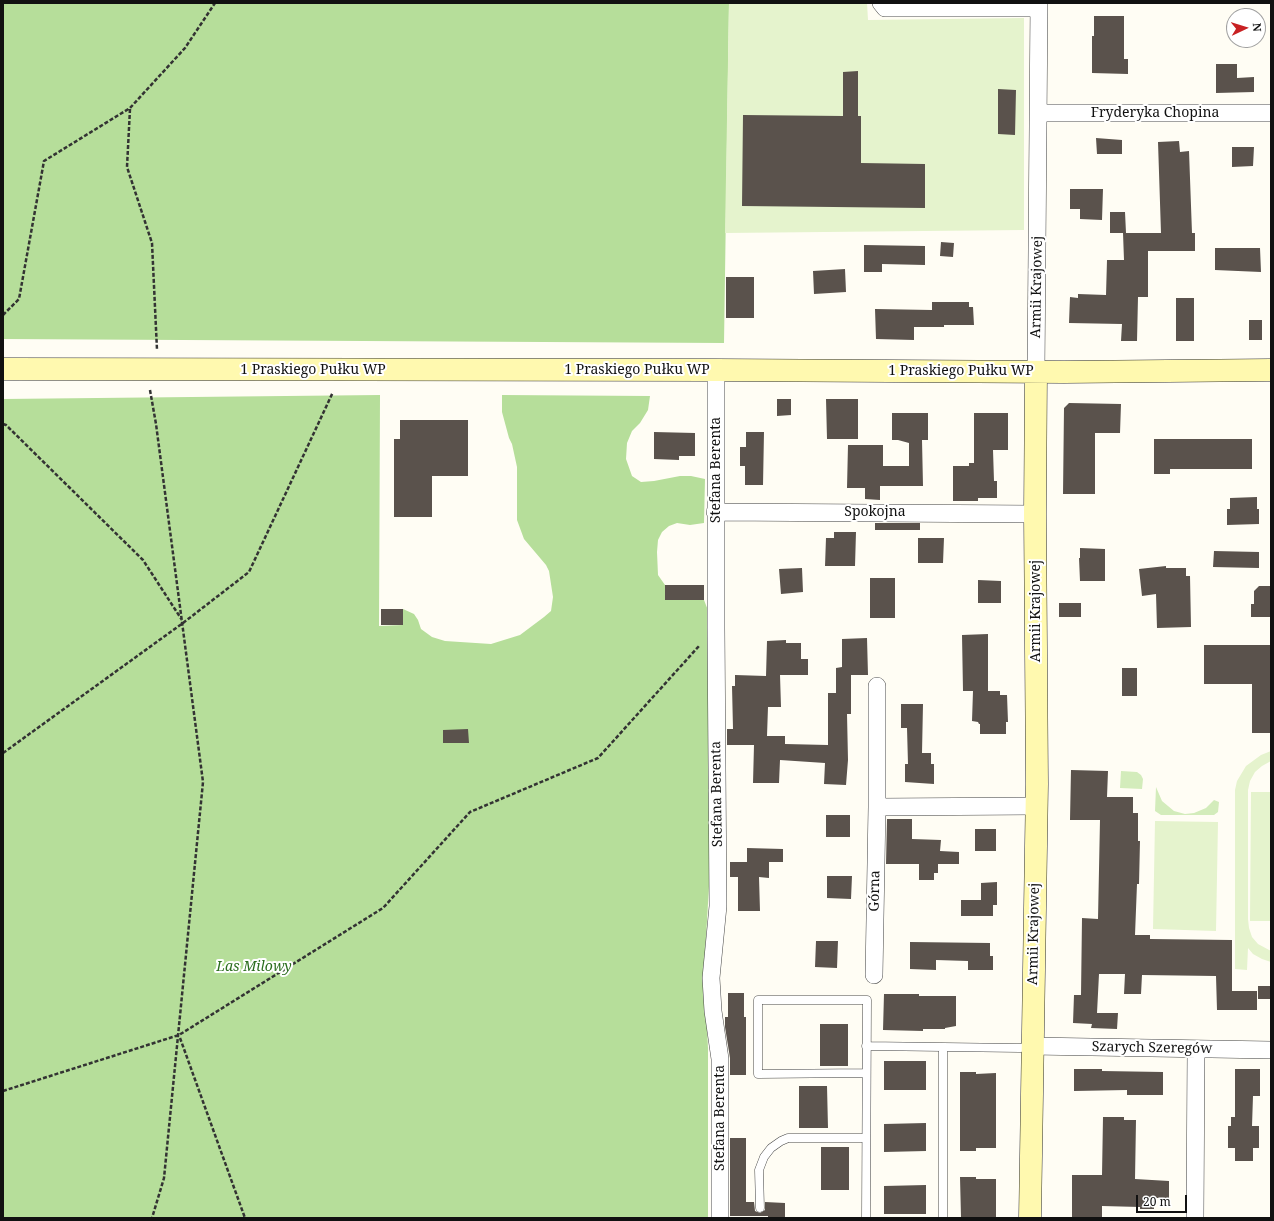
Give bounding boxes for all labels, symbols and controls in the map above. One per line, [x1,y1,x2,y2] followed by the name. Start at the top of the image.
[1226,8,1266,48] north arrow
[1250,22,1265,32] text: N
[1091,105,1219,121] street label: Fryderyka Chopina
[1028,236,1046,338] street label: Armii Krajowej
[240,362,386,378] street label: 1 Praskiego Pułku WP
[564,362,710,378] street label: 1 Praskiego Pułku WP
[888,363,1034,379] street label: 1 Praskiego Pułku WP
[708,417,724,523] street label: Stefana Berenta
[844,504,906,520] street label: Spokojna
[1028,560,1044,662] street label: Armii Krajowej
[708,741,726,847] street label: Stefana Berenta
[866,870,884,912] street label: Górna
[1025,883,1043,985] street label: Armii Krajowej
[216,959,292,975] park label: Las Milowy
[1092,1039,1212,1057] street label: Szarych Szeregów
[712,1065,728,1171] street label: Stefana Berenta
[1138,1187,1189,1213] scale bar
[1143,1193,1171,1210] text: 20 m

